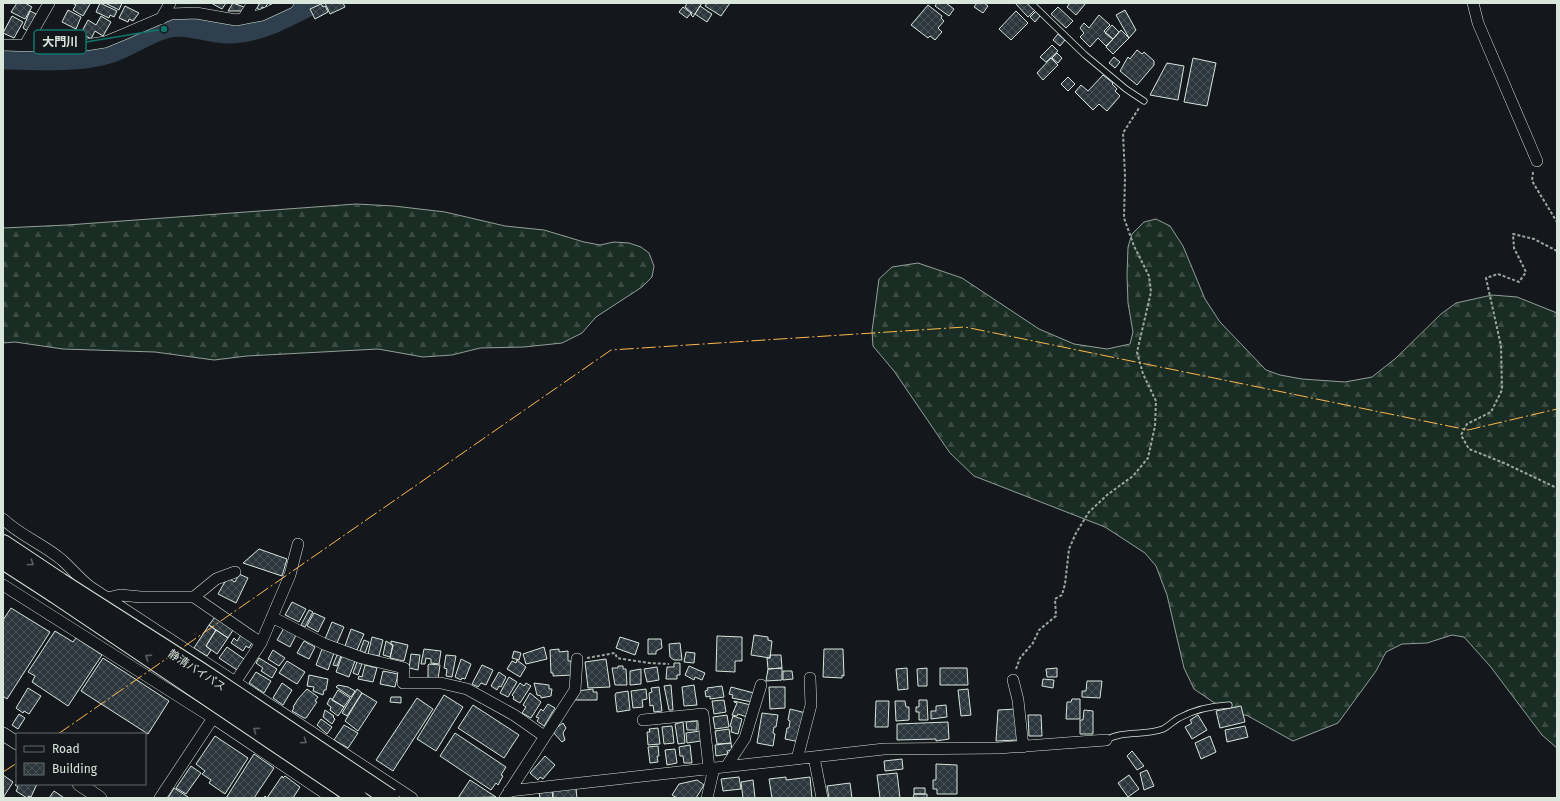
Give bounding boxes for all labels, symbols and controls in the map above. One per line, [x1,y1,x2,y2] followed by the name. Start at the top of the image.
[34,30,86,54] callout: 大門川
[42,35,78,49] text: 大門川
[27,558,34,565] one-way arrow
[166,647,228,694] street label: 静清バイパス
[145,654,152,662] one-way arrow
[253,727,260,735] one-way arrow
[16,733,146,785] legend
[300,736,307,744] one-way arrow
[52,742,80,756] text: Road
[52,762,98,776] text: Building

